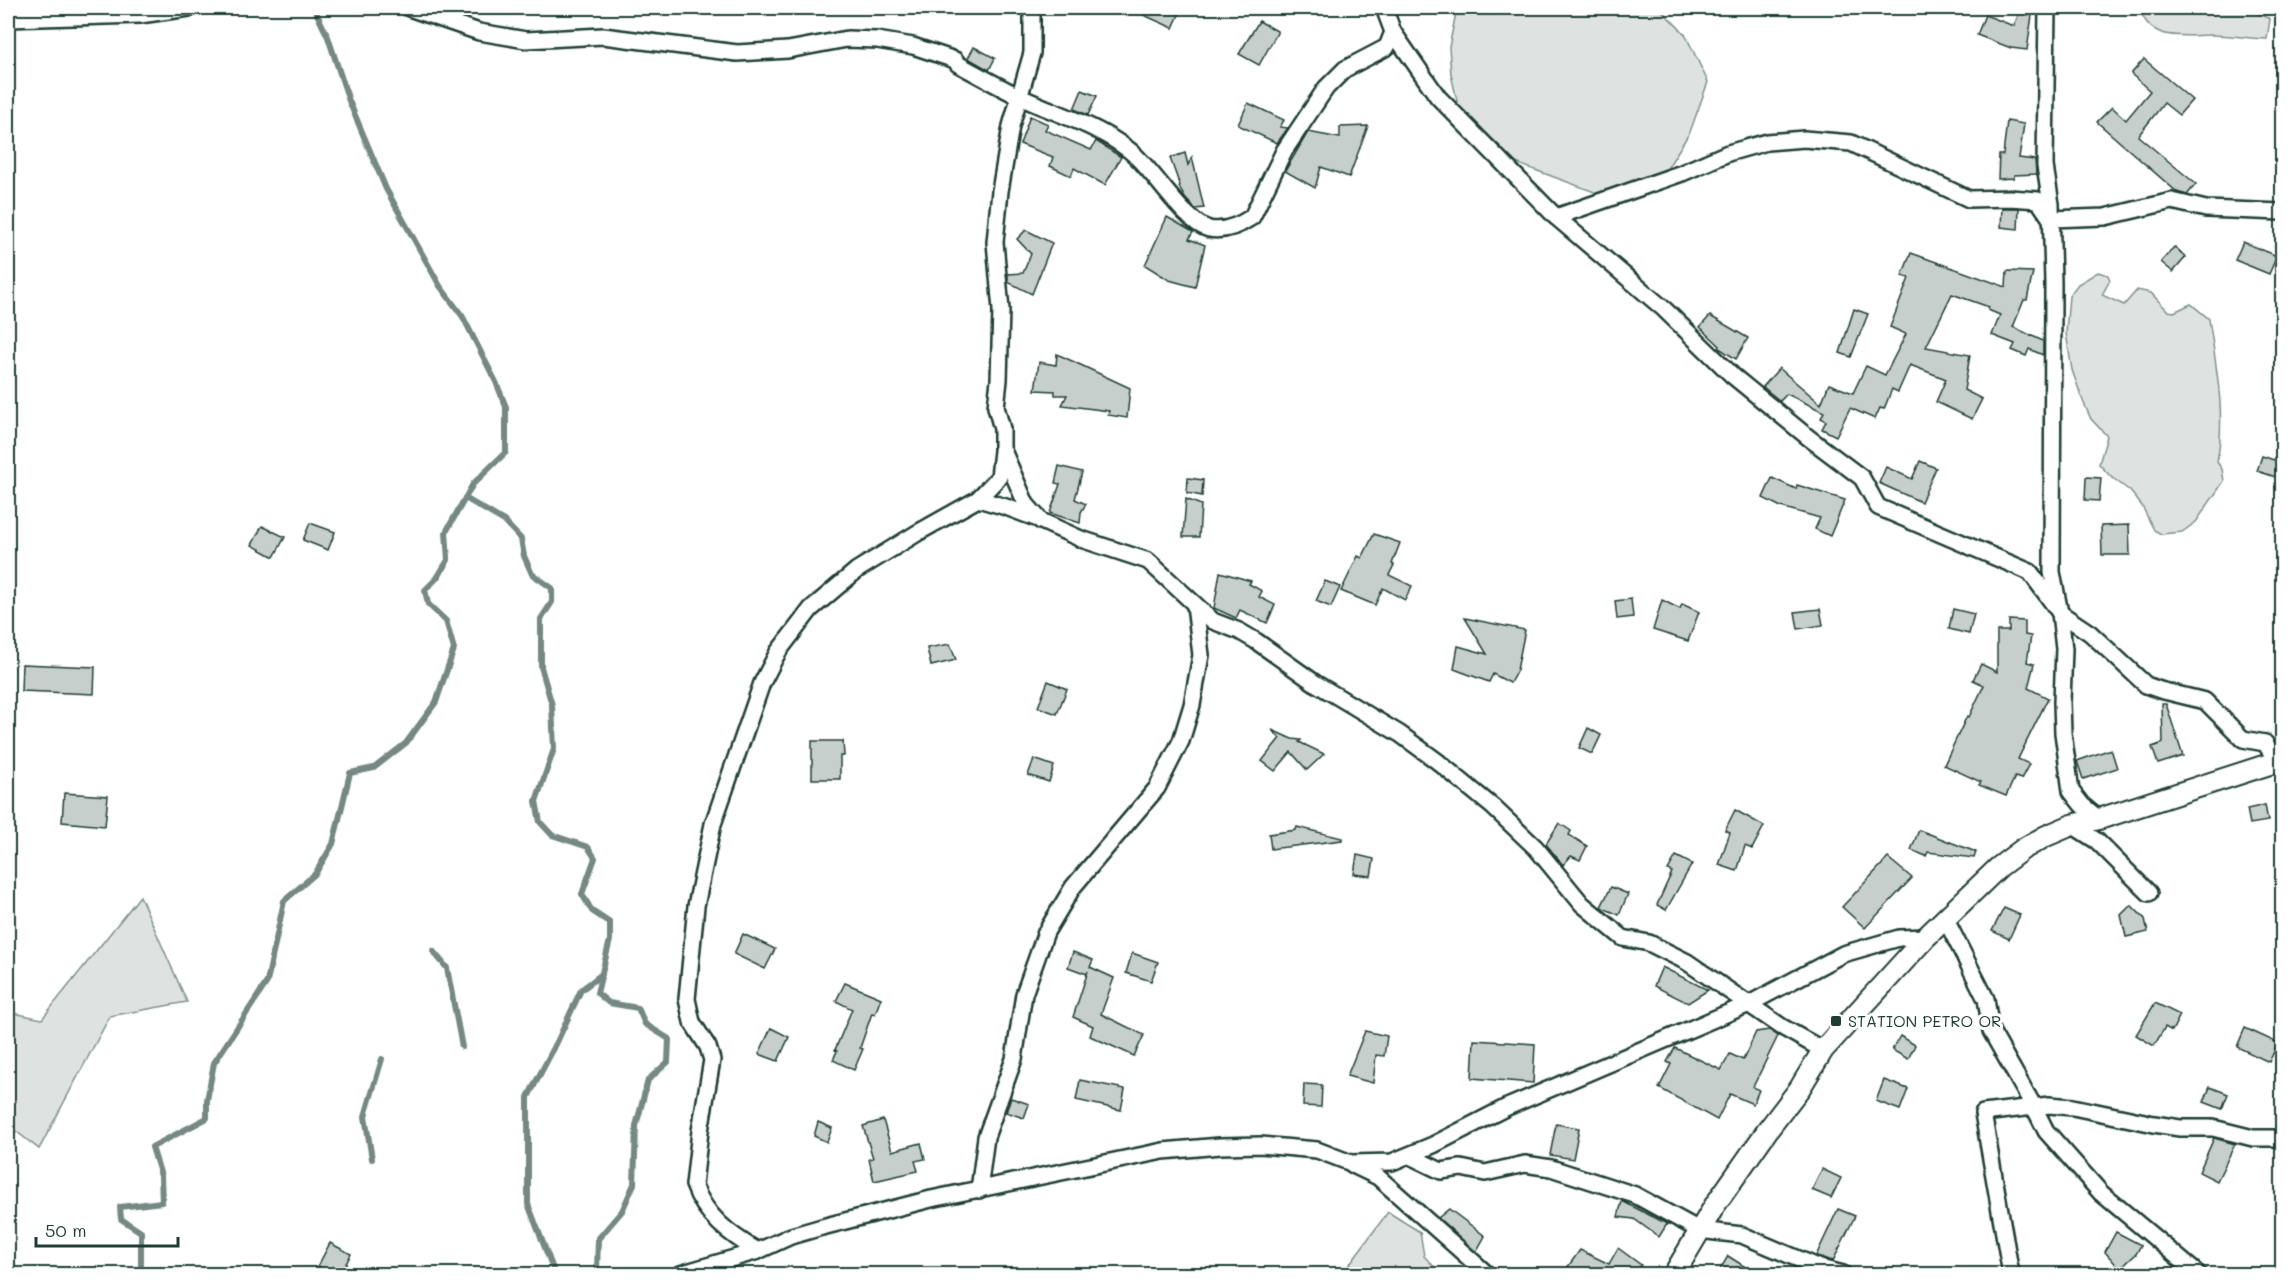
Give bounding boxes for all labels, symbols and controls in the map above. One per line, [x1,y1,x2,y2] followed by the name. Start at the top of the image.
[1848,1010,2001,1031] place label: STATION PETRO OR
[1829,1014,1843,1028] marker: STATION PETRO OR
[36,1210,178,1248] scale bar
[45,1218,87,1242] text: 50 m

